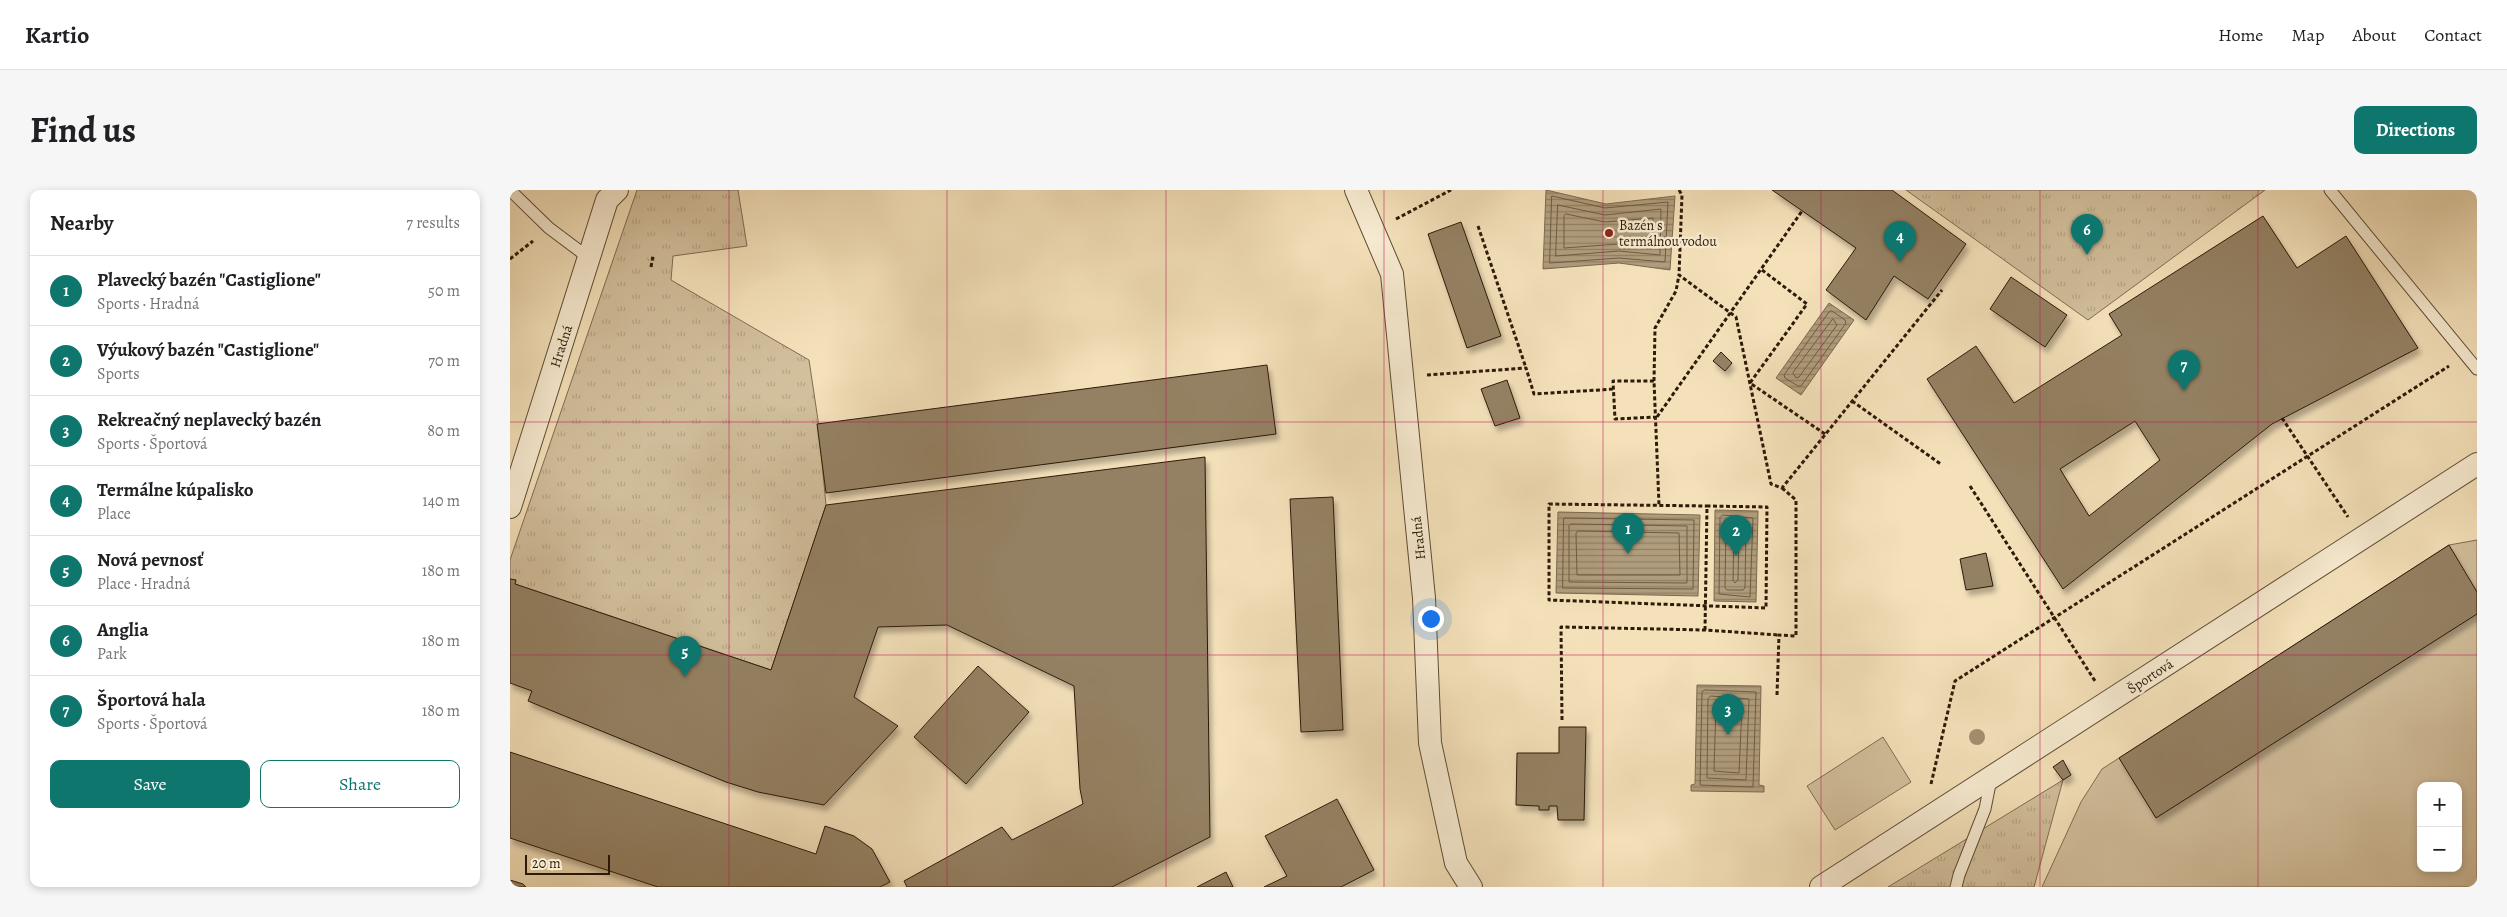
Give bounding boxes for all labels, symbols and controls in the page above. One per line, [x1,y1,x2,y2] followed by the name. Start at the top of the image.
[25,19,89,51] text: Kartio
[2218,23,2263,47] text: Home
[2291,23,2324,47] text: Map
[2352,23,2396,47] text: About
[2424,23,2482,47] text: Contact
[30,106,136,154] text: Find us
[2354,106,2477,154] button: Directions
[50,209,113,237] text: Nearby
[406,212,460,234] text: 7 results
[2071,214,2103,255] pin: 6
[1619,216,1717,251] place label: Bazén s termálnou vodou
[1884,221,1916,262] pin: 4
[1603,227,1615,239] marker: Bazén s termálnou vodou
[97,267,321,293] text: Plavecký bazén "Castiglione"
[63,280,69,302] text: 1
[428,280,460,302] text: 50 m
[97,293,199,315] text: Sports · Hradná
[546,322,577,370] street label: Hradná
[97,337,319,363] text: Výukový bazén "Castiglione"
[62,350,70,372] text: 2
[428,350,460,372] text: 70 m
[2168,350,2200,391] pin: 7
[97,363,140,385] text: Sports
[97,407,321,433] text: Rekreačný neplavecký bazén
[63,420,69,442] text: 3
[427,420,460,442] text: 80 m
[97,433,208,455] text: Sports · Športová
[97,477,253,503] text: Termálne kúpalisko
[62,490,70,512] text: 4
[422,490,460,512] text: 140 m
[97,503,131,525] text: Place
[1612,513,1644,554] pin: 1
[1407,515,1430,561] street label: Hradná
[1720,515,1752,556] pin: 2
[97,547,204,573] text: Nová pevnosť
[63,560,69,582] text: 5
[422,560,460,582] text: 180 m
[97,573,191,595] text: Place · Hradná
[1418,606,1444,632] your location
[97,617,149,643] text: Anglia
[62,630,70,652] text: 6
[422,630,460,652] text: 180 m
[669,636,701,677] pin: 5
[97,643,127,665] text: Park
[2124,654,2177,698] street label: Športová
[97,687,206,713] text: Športová hala
[1712,694,1744,735] pin: 3
[63,700,69,722] text: 7
[422,700,460,722] text: 180 m
[97,713,208,735] text: Sports · Športová
[50,760,250,808] button: Save
[260,760,460,808] button: Share
[2417,782,2462,872] map controls
[2417,782,2462,827] button: +
[2417,827,2462,872] button: −
[525,852,610,875] scale bar
[532,854,561,873] text: 20 m

